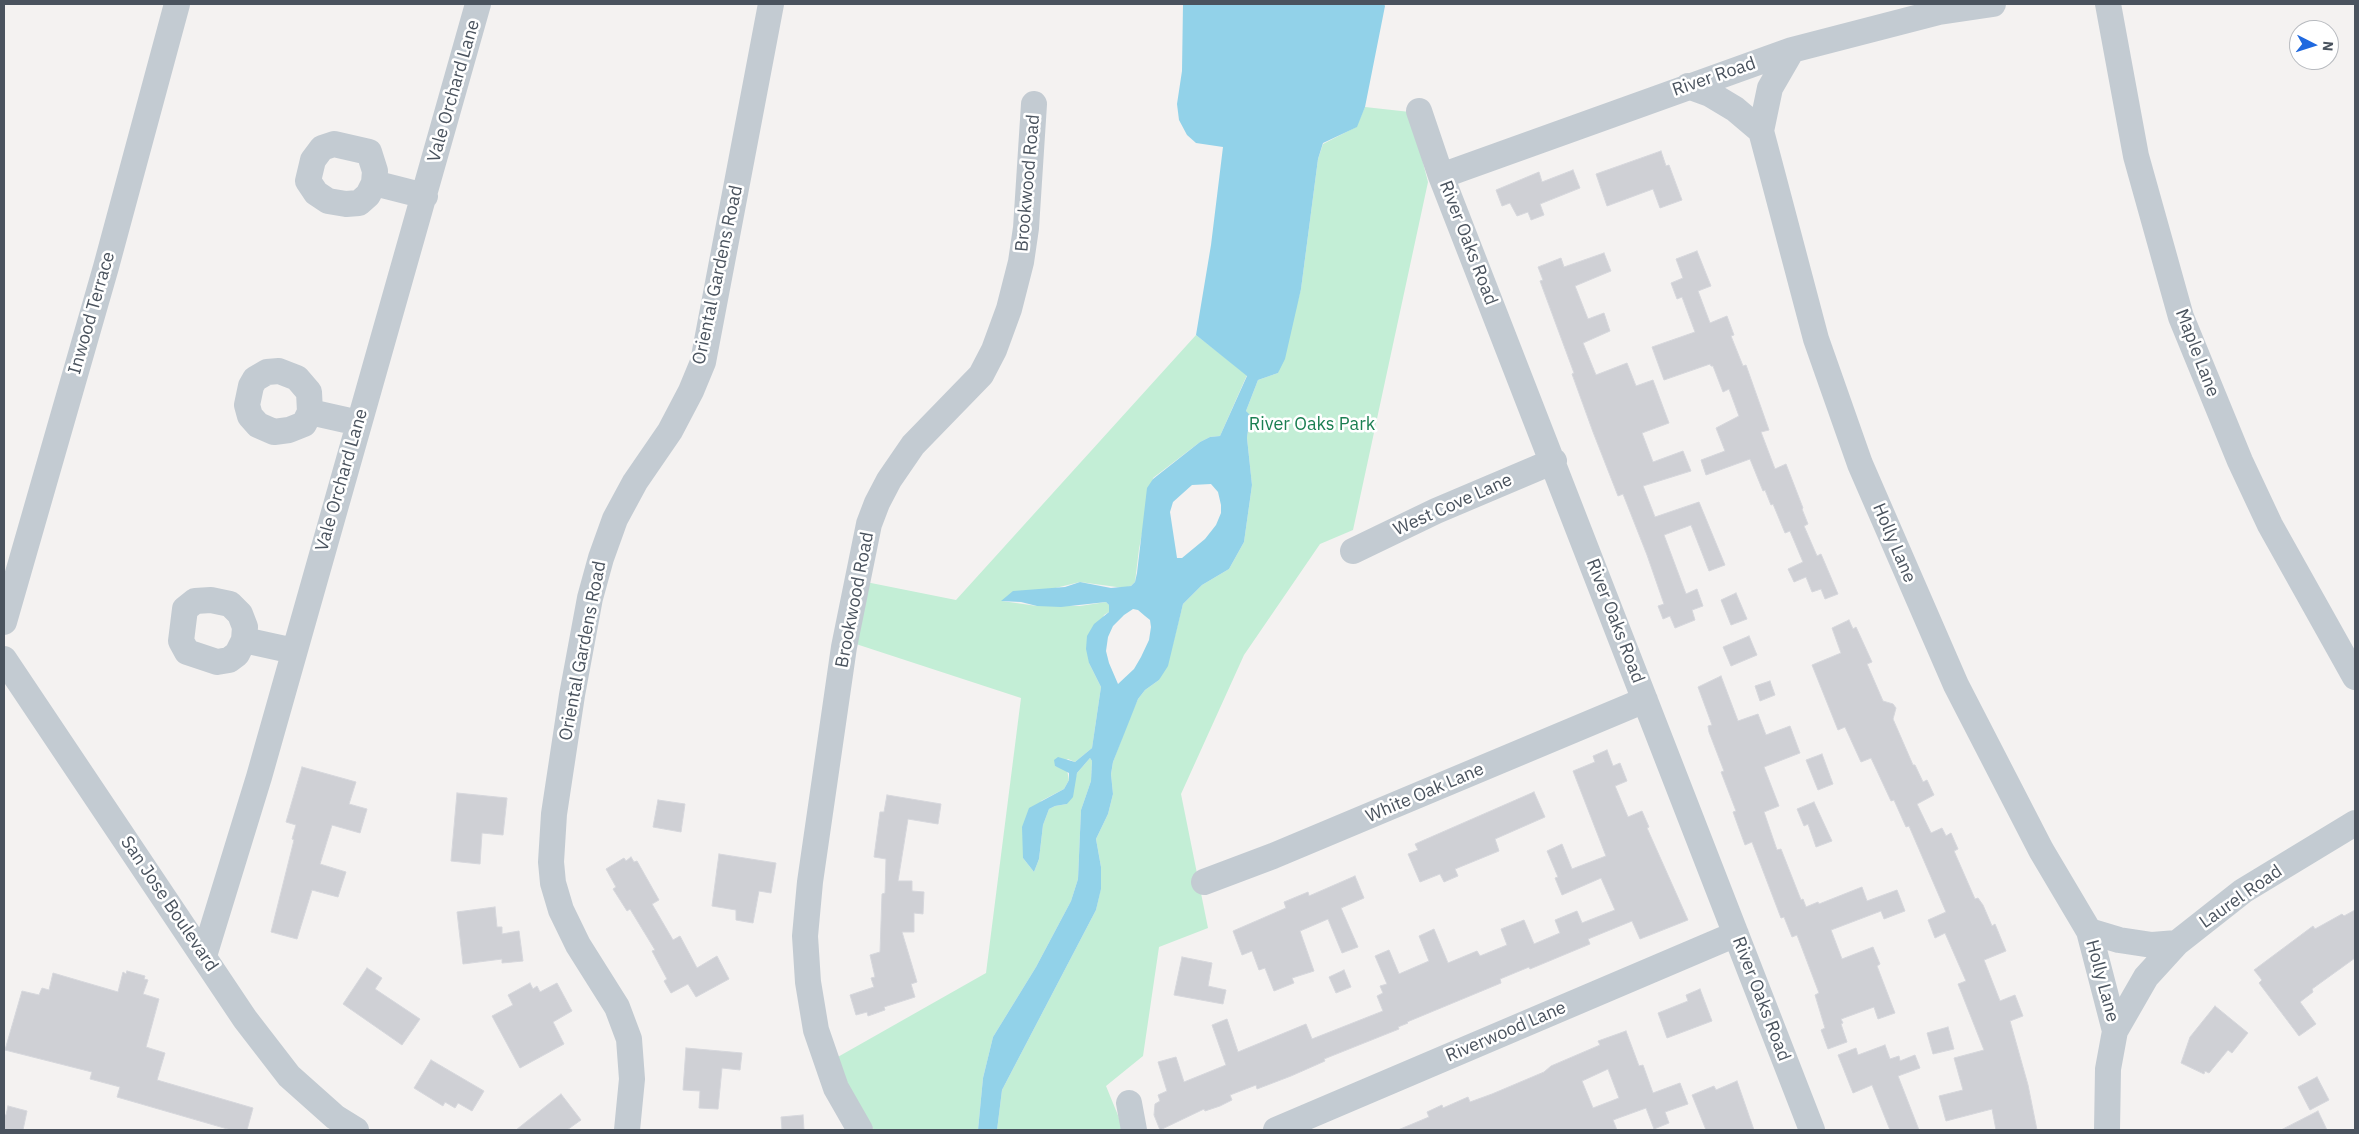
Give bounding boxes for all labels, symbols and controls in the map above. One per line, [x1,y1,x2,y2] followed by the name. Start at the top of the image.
[423,17,485,165] street label: Vale Orchard Lane
[2289,20,2339,70] north arrow
[2319,40,2337,52] text: N
[1669,53,1759,101] street label: River Road
[1011,113,1045,253] street label: Brookwood Road
[1434,178,1502,308] street label: River Oaks Road
[688,183,748,367] street label: Oriental Gardens Road
[64,249,120,377] street label: Inwood Terrace
[2170,306,2224,400] street label: Maple Lane
[311,406,373,554] street label: Vale Orchard Lane
[1249,414,1375,436] park label: River Oaks Park
[1390,469,1516,541] street label: West Cove Lane
[1868,500,1920,586] street label: Holly Lane
[831,530,879,670] street label: Brookwood Road
[1581,556,1649,686] street label: River Oaks Road
[555,559,611,743] street label: Oriental Gardens Road
[1363,758,1487,828] street label: White Oak Lane
[116,832,222,976] street label: San Jose Boulevard
[2196,861,2286,933] street label: Laurel Road
[1727,934,1795,1064] street label: River Oaks Road
[2081,938,2123,1024] street label: Holly Lane
[1443,997,1569,1067] street label: Riverwood Lane

